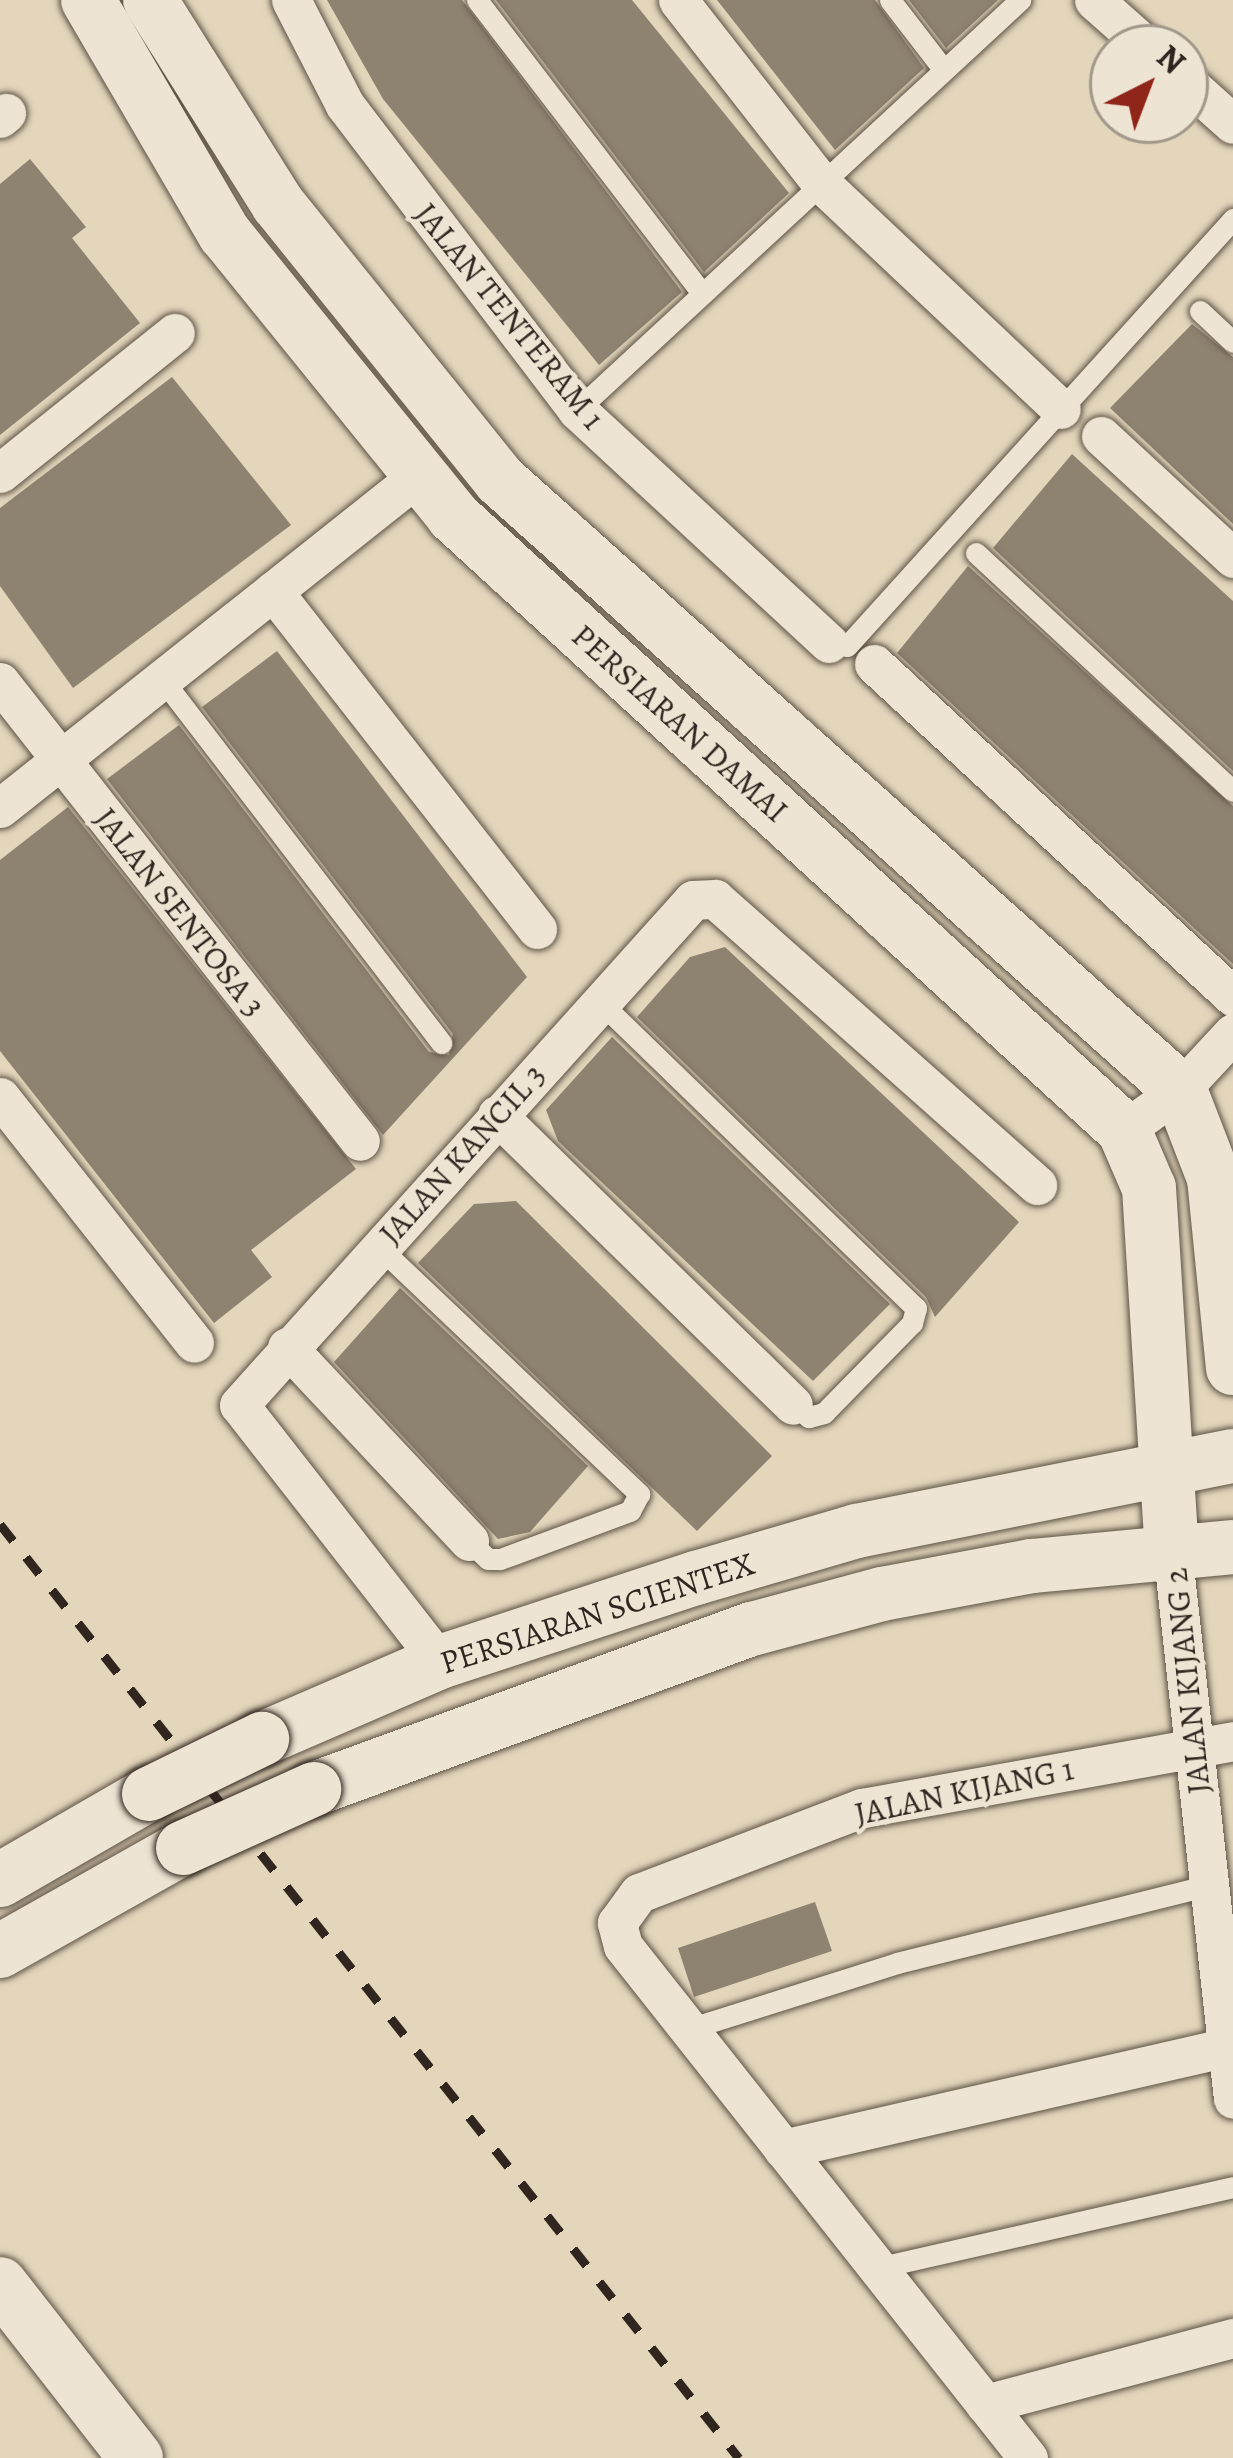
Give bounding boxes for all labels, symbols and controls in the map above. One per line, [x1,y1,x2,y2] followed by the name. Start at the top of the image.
[1089,24,1209,144] north arrow
[1147,34,1195,84] text: N
[406,195,614,437] street label: JALAN TENTERAM 1
[564,616,796,830] street label: PERSIARAN DAMAI
[86,800,274,1024] street label: JALAN SENTOSA 3
[370,1055,554,1253] street label: JALAN KANCIL 3
[435,1544,759,1682] street label: PERSIARAN SCIENTEX
[1155,1566,1219,1796] street label: JALAN KIJANG 2
[851,1748,1077,1834] street label: JALAN KIJANG 1

